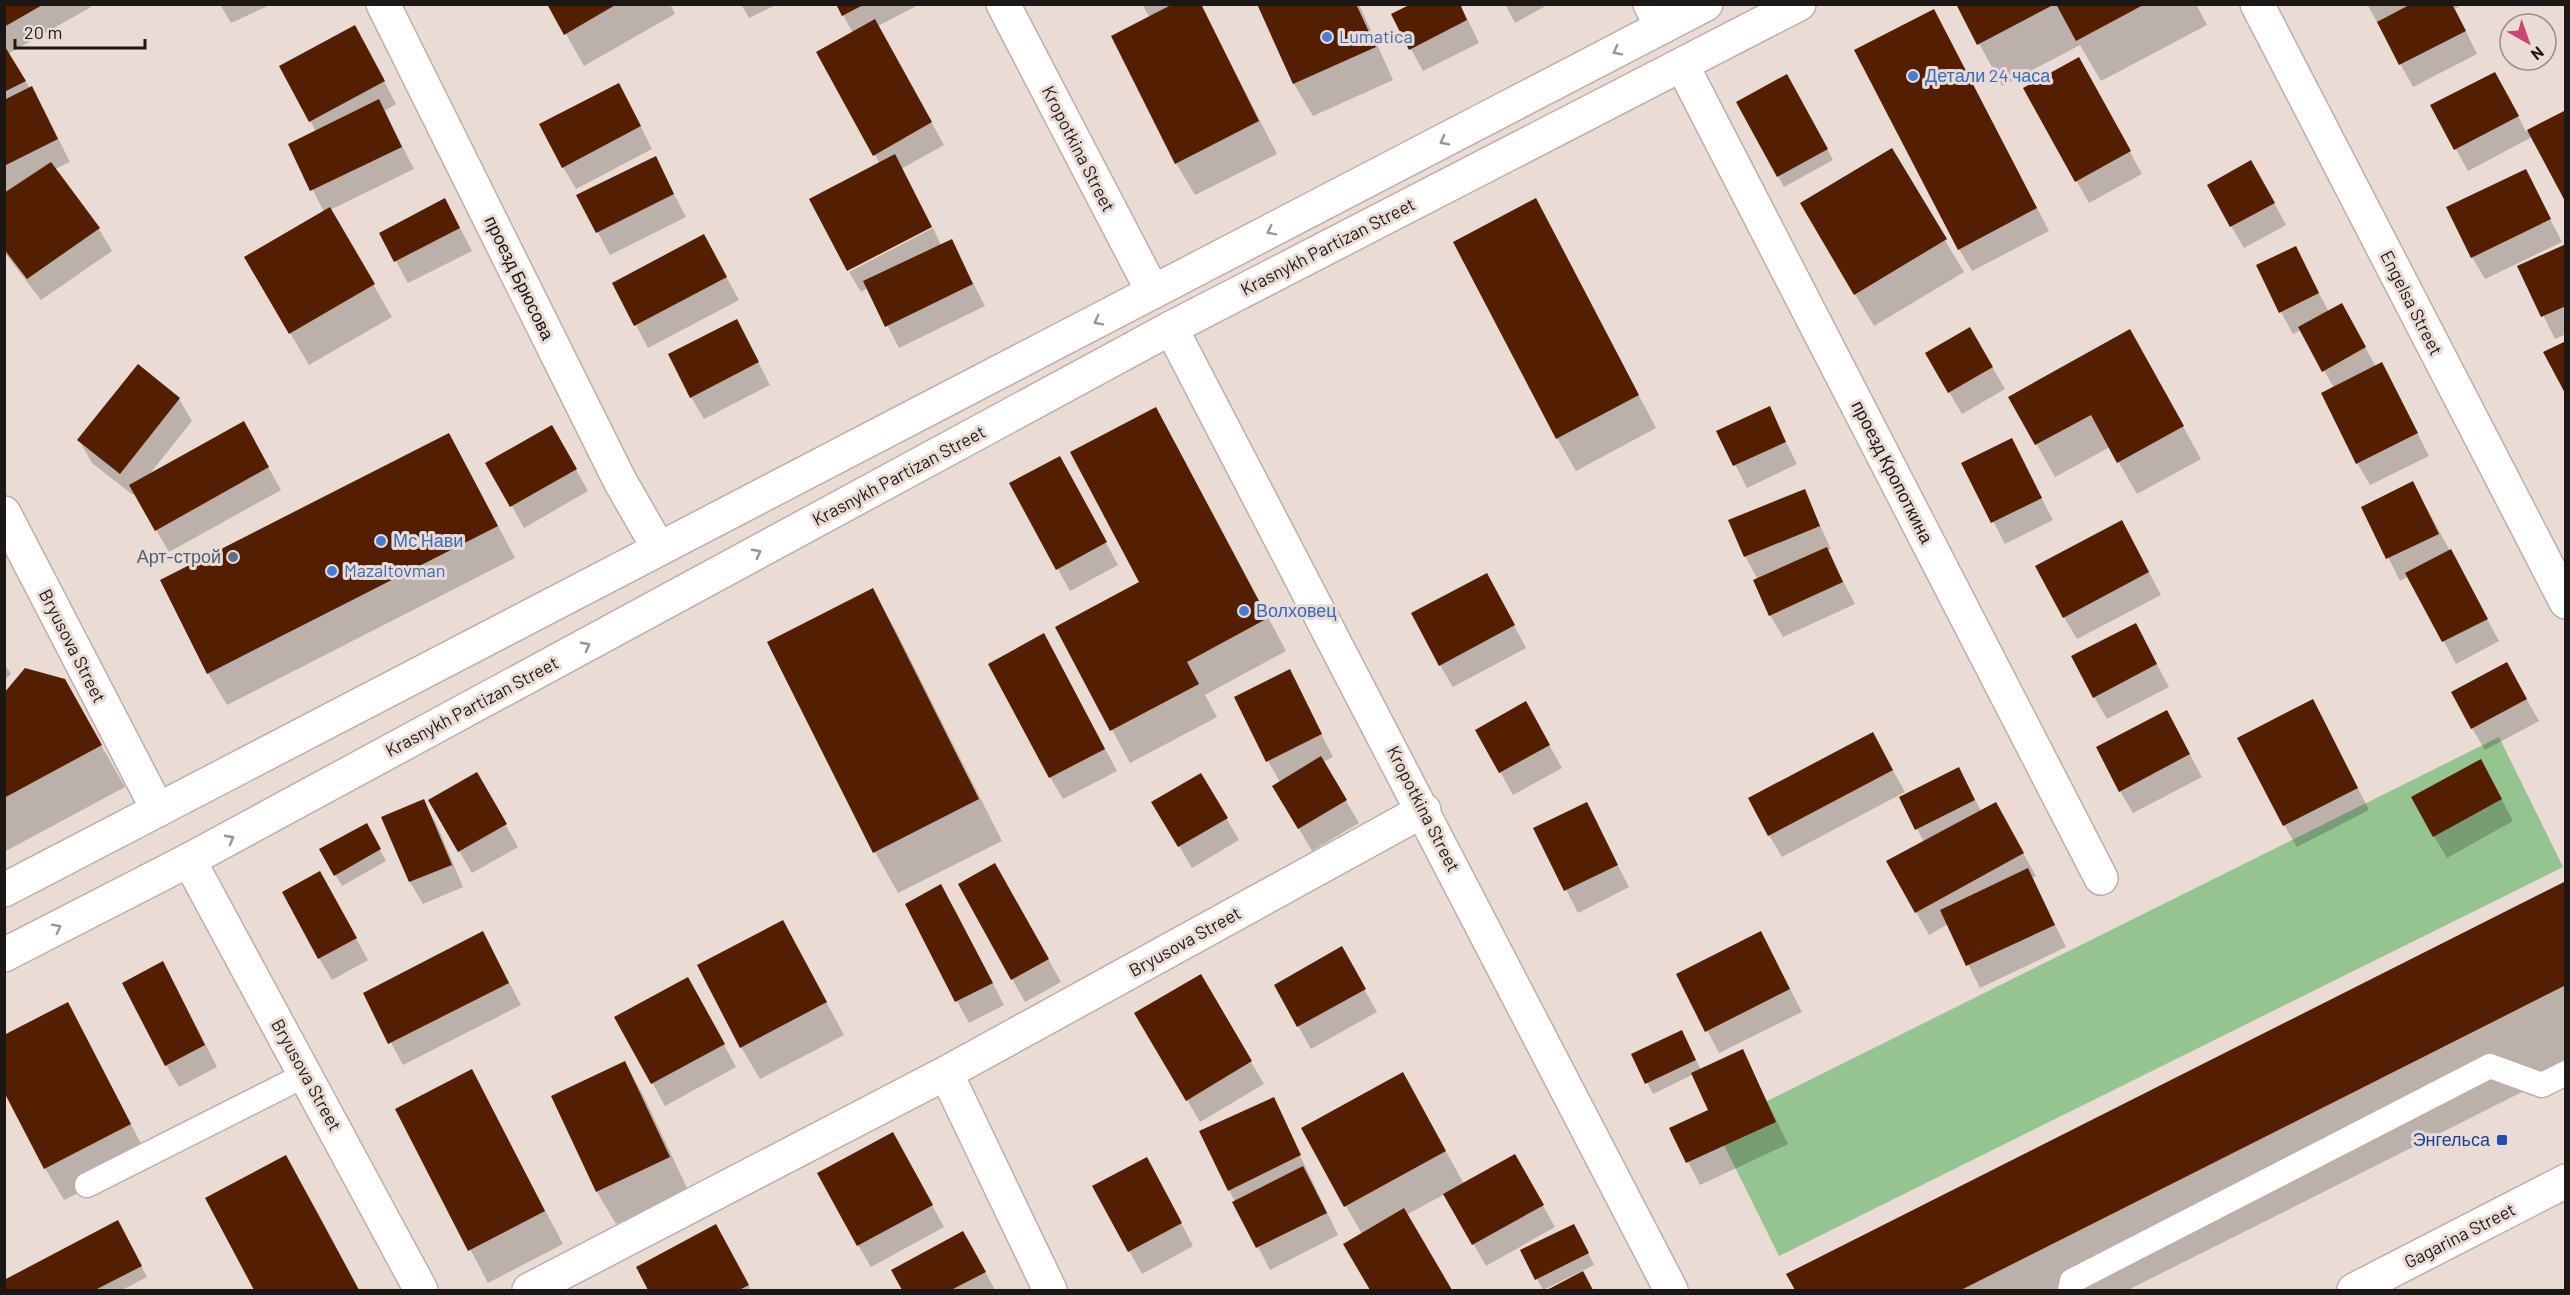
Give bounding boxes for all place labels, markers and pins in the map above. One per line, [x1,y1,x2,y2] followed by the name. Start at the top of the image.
[1339,25,1413,47] place label: Lumatica
[1320,30,1334,44] marker: Lumatica
[1925,64,2051,86] place label: Детали 24 часа
[1906,69,1920,83] marker: Детали 24 часа
[393,529,463,551] place label: Мс Нави
[374,534,388,548] marker: Мс Нави
[137,545,221,567] place label: Арт-строй
[226,550,240,564] marker: Арт-строй
[344,559,445,581] place label: Mazaltovman
[325,564,339,578] marker: Mazaltovman
[1256,599,1337,621] place label: Волховец
[1237,604,1251,618] marker: Волховец
[2413,1128,2491,1150] place label: Энгельса
[2495,1133,2509,1147] marker: Энгельса

